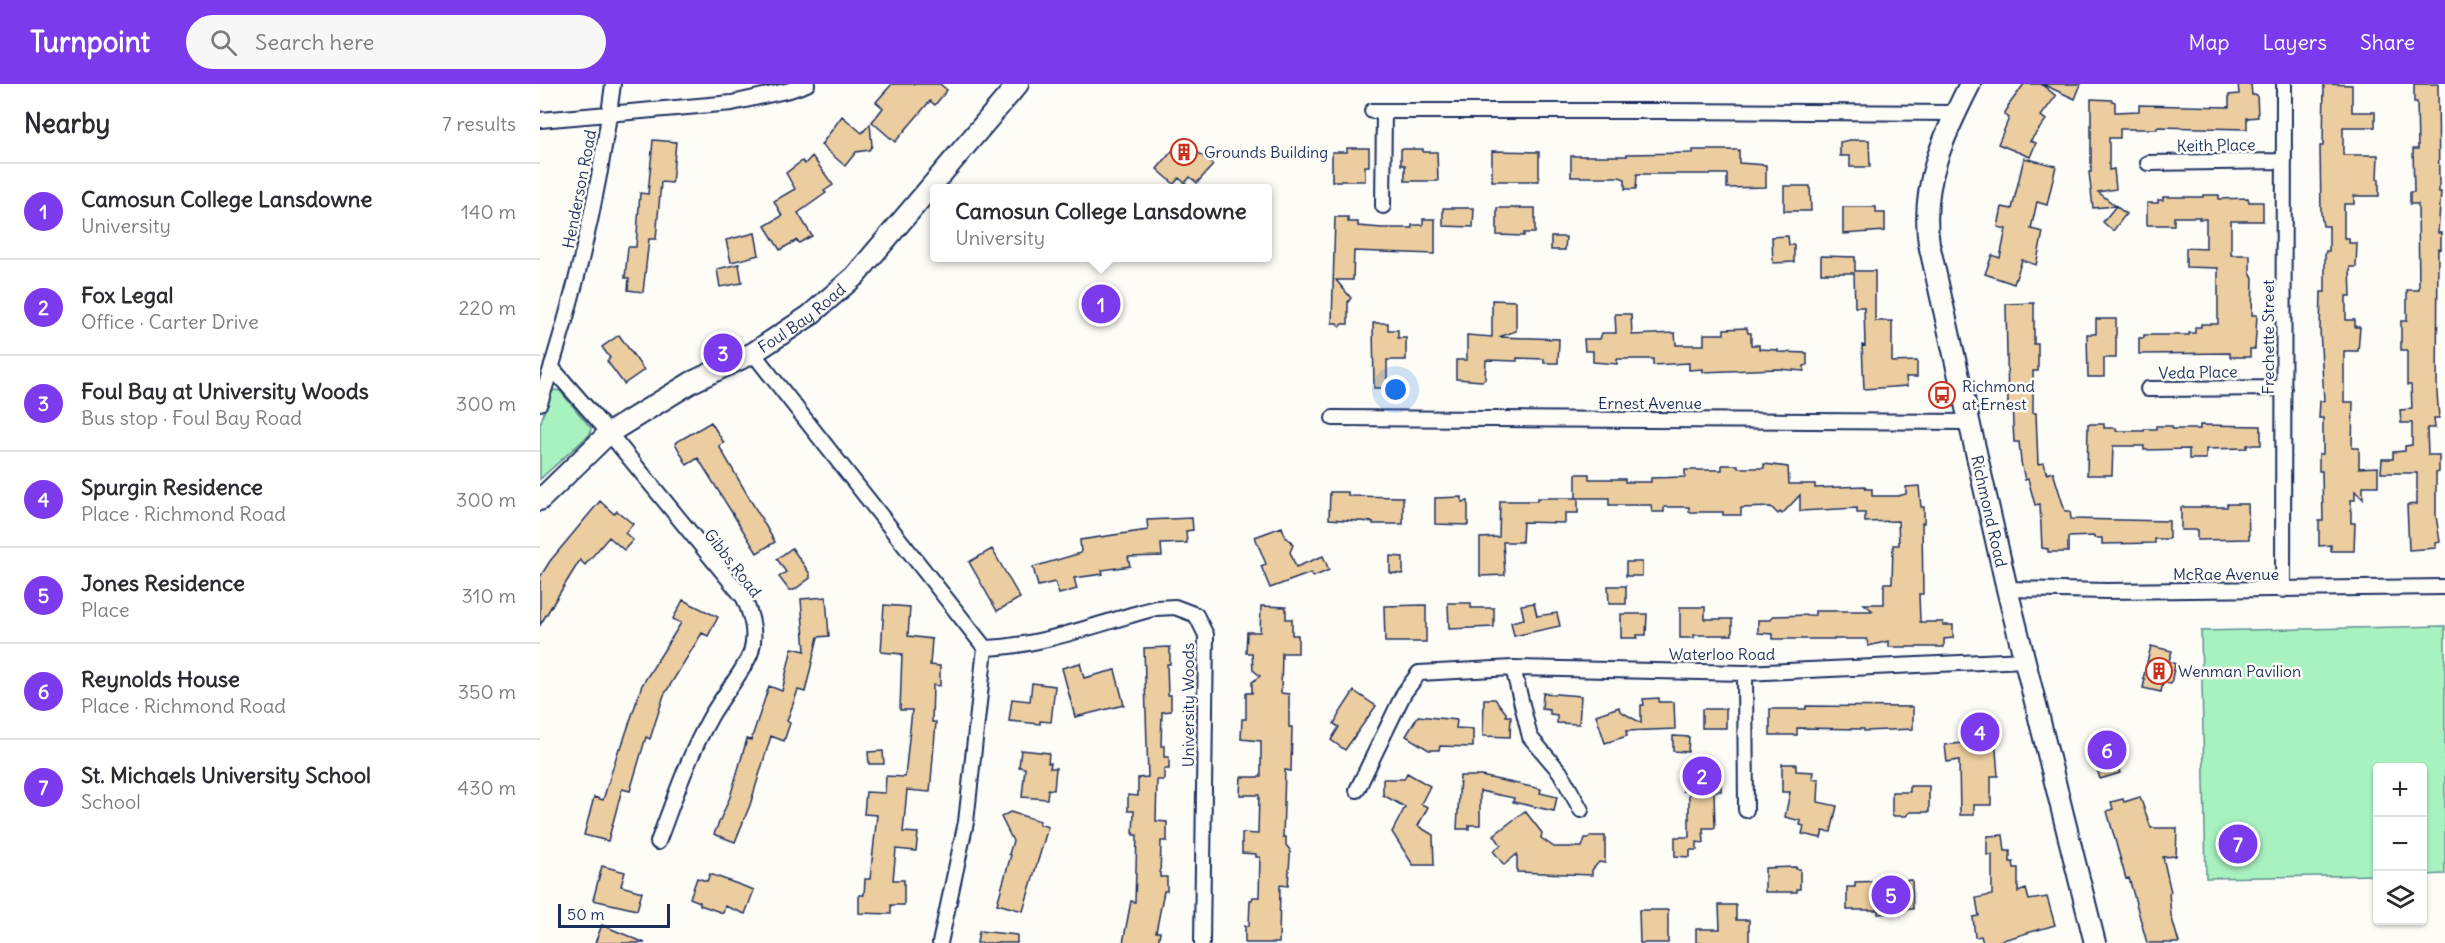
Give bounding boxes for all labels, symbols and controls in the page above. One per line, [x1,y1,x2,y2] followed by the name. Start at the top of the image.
[186,15,606,69] search box
[30,24,150,60] text: Turnpoint
[207,26,240,59] icon: search
[255,28,374,56] text: Search here
[2189,29,2229,56] text: Map
[2262,29,2327,56] text: Layers
[2360,29,2415,56] text: Share
[24,107,110,140] text: Nearby
[442,111,516,136] text: 7 results
[558,128,600,250] street label: Henderson Road
[2176,134,2256,156] street label: Keith Place
[1169,137,1199,167] building icon: Grounds Building
[1204,142,1328,162] place label: Grounds Building
[930,184,1272,262] popup
[81,185,372,213] text: Camosun College Lansdowne
[955,197,1247,225] text: Camosun College Lansdowne
[40,199,47,224] text: 1
[461,199,516,224] text: 140 m
[81,213,171,238] text: University
[955,225,1045,250] text: University
[754,279,849,357] street label: Foul Bay Road
[2258,279,2278,394] street label: Frechette Street
[81,281,174,309] text: Fox Legal
[1082,282,1120,326] pin: 1
[38,295,49,320] text: 2
[459,295,516,320] text: 220 m
[81,309,259,334] text: Office · Carter Drive
[704,330,742,376] pin: 3
[2158,361,2238,383] street label: Veda Place
[1381,375,1410,404] your location
[1962,376,2035,414] place label: Richmond at Ernest
[81,377,369,405] text: Foul Bay at University Woods
[1927,380,1957,410] bus stop icon: Richmond at Ernest
[38,391,49,416] text: 3
[456,391,516,416] text: 300 m
[1598,393,1702,413] street label: Ernest Avenue
[81,405,302,430] text: Bus stop · Foul Bay Road
[1967,453,2012,569] street label: Richmond Road
[81,473,263,501] text: Spurgin Residence
[38,487,49,512] text: 4
[456,487,516,512] text: 300 m
[81,501,286,526] text: Place · Richmond Road
[700,525,766,601] street label: Gibbs Road
[2173,564,2279,584] street label: McRae Avenue
[81,569,245,597] text: Jones Residence
[38,583,49,608] text: 5
[461,583,516,608] text: 310 m
[81,597,129,622] text: Place
[1178,643,1198,767] street label: University Woods
[1669,644,1775,664] street label: Waterloo Road
[2144,656,2174,686] building icon: Wenman Pavilion
[2178,661,2301,681] place label: Wenman Pavilion
[81,665,240,693] text: Reynolds House
[38,679,49,704] text: 6
[458,679,516,704] text: 350 m
[81,693,286,718] text: Place · Richmond Road
[1960,710,2000,754] pin: 4
[2088,728,2126,772] pin: 6
[1682,754,1722,798] pin: 2
[81,761,371,789] text: St. Michaels University School
[2373,763,2427,925] map controls
[2373,763,2427,817] button: +
[39,775,48,800] text: 7
[458,775,516,800] text: 430 m
[81,789,141,814] text: School
[2373,817,2427,871] button: −
[2218,822,2258,867] pin: 7
[2373,871,2427,925] button: layers
[1872,872,1910,918] pin: 5
[558,901,670,928] scale bar
[567,904,605,924] text: 50 m

